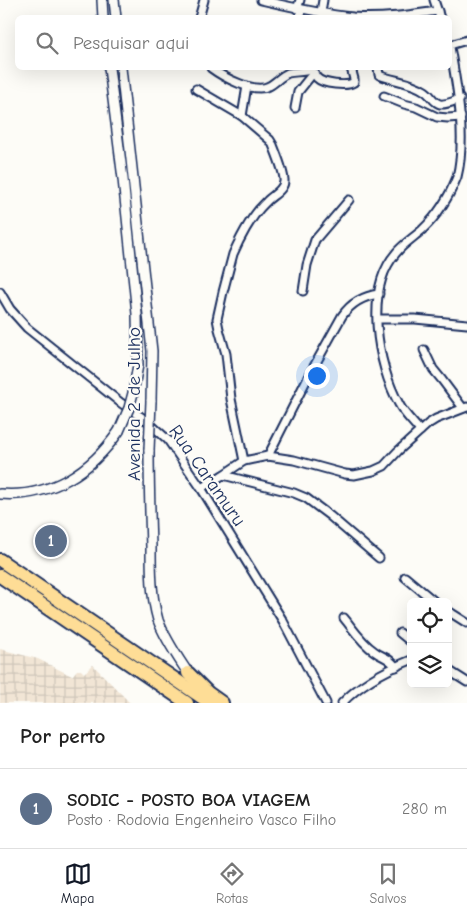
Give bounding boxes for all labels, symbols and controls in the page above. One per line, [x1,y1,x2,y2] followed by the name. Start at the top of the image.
[15,15,452,70] search box
[33,29,61,57] icon: search
[73,32,189,54] text: Pesquisar aqui
[123,327,145,481] street label: Avenida 2 de Julho
[304,363,330,389] your location
[164,421,250,530] street label: Rua Caramuru
[35,522,67,560] pin: 1
[407,598,452,688] map controls
[407,598,452,643] button: locate
[407,643,452,688] button: layers
[20,724,105,748] text: Por perto
[67,789,310,811] text: SODIC - POSTO BOA VIAGEM
[33,800,39,818] text: 1
[402,800,447,818] text: 280 m
[67,811,336,829] text: Posto · Rodovia Engenheiro Vasco Filho
[61,860,94,907] tab: Mapa
[216,860,248,907] tab: Rotas
[369,860,406,907] tab: Salvos

